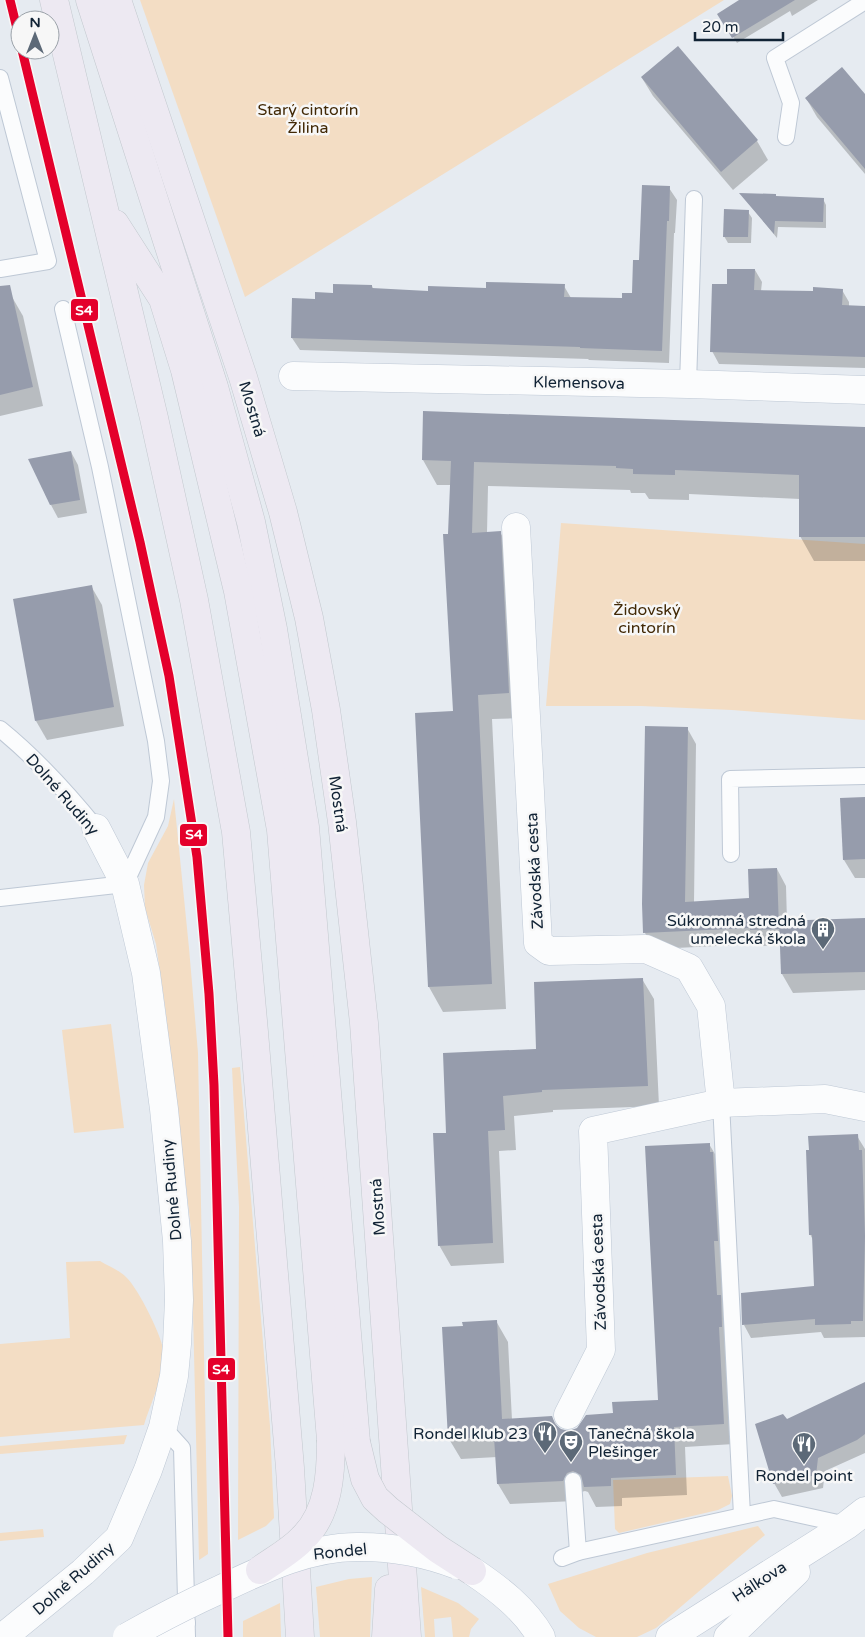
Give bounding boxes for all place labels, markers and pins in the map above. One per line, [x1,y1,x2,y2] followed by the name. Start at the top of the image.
[667,911,806,949] place label: Súkromná stredná umelecká škola
[810,916,836,950] building icon: Súkromná stredná umelecká škola
[532,1420,558,1454] restaurant icon: Rondel klub 23
[413,1424,528,1444] place label: Rondel klub 23
[588,1424,695,1462] place label: Tanečná škola Plešinger
[558,1429,584,1463] theatre icon: Tanečná škola Plešinger
[791,1431,817,1465] restaurant icon: Rondel point
[755,1466,853,1486] place label: Rondel point

